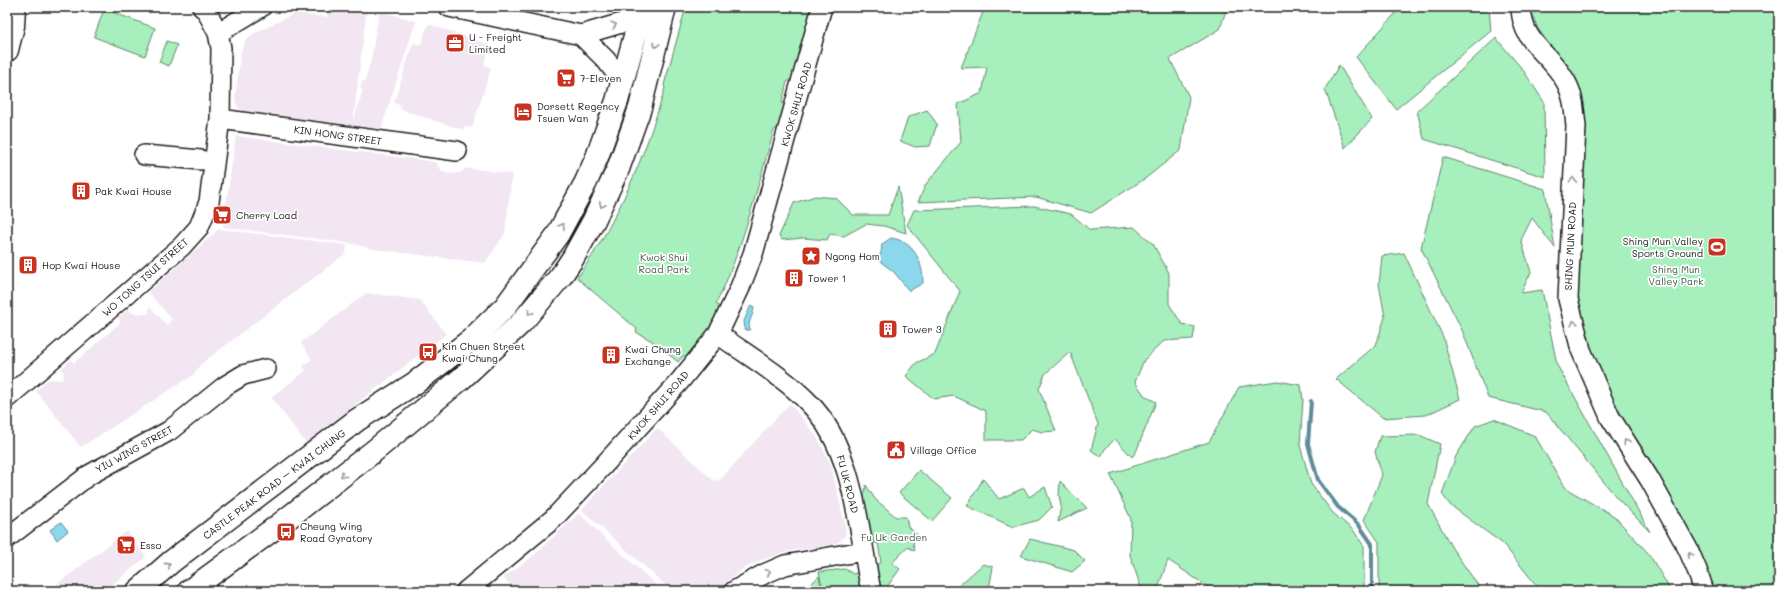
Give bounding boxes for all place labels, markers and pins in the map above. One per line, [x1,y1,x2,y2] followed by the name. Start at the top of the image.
[469,30,522,56] place label: U - Freight Limited
[444,32,466,54] office icon: U - Freight Limited
[555,67,577,89] supermarket icon: 7-Eleven
[580,71,621,85] place label: 7-Eleven
[537,99,619,125] place label: Dorsett Regency Tsuen Wan
[512,101,534,123] hotel icon: Dorsett Regency Tsuen Wan
[70,180,92,202] building icon: Pak Kwai House
[95,184,172,198] place label: Pak Kwai House
[211,204,233,226] supermarket icon: Cherry Load
[236,208,297,222] place label: Cherry Load
[1623,234,1703,260] place label: Shing Mun Valley Sports Ground
[1706,236,1728,258] sports icon: Shing Mun Valley Sports Ground
[800,245,822,267] place icon: Ngong Hom
[825,249,880,263] place label: Ngong Hom
[17,254,39,276] building icon: Hop Kwai House
[42,258,120,272] place label: Hop Kwai House
[783,267,805,289] building icon: Tower 1
[808,271,846,285] place label: Tower 1
[877,318,899,340] building icon: Tower 3
[902,322,942,336] place label: Tower 3
[442,339,525,365] place label: Kin Chuen Street Kwai Chung
[417,341,439,363] bus stop icon: Kin Chuen Street Kwai Chung
[625,342,681,368] place label: Kwai Chung Exchange
[600,344,622,366] building icon: Kwai Chung Exchange
[885,439,907,461] public building icon: Village Office
[910,443,977,457] place label: Village Office
[300,519,373,545] place label: Cheung Wing Road Gyratory
[275,521,297,543] bus stop icon: Cheung Wing Road Gyratory
[115,534,137,556] supermarket icon: Esso
[140,538,161,552] place label: Esso

